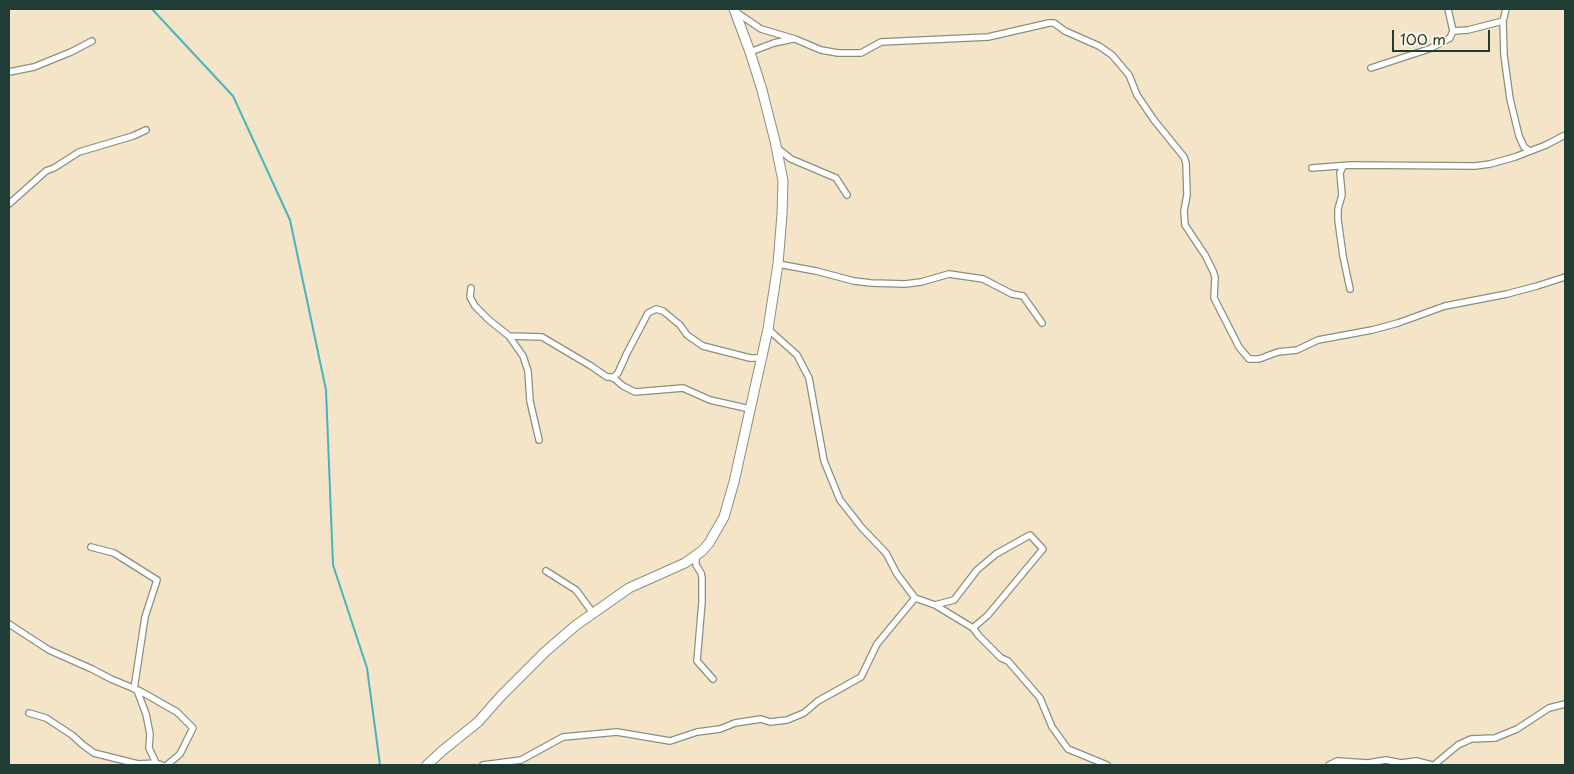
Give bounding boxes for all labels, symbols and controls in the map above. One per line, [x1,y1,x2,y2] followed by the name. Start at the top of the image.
[1394,20,1492,52] scale bar
[1400,27,1446,50] text: 100 m

